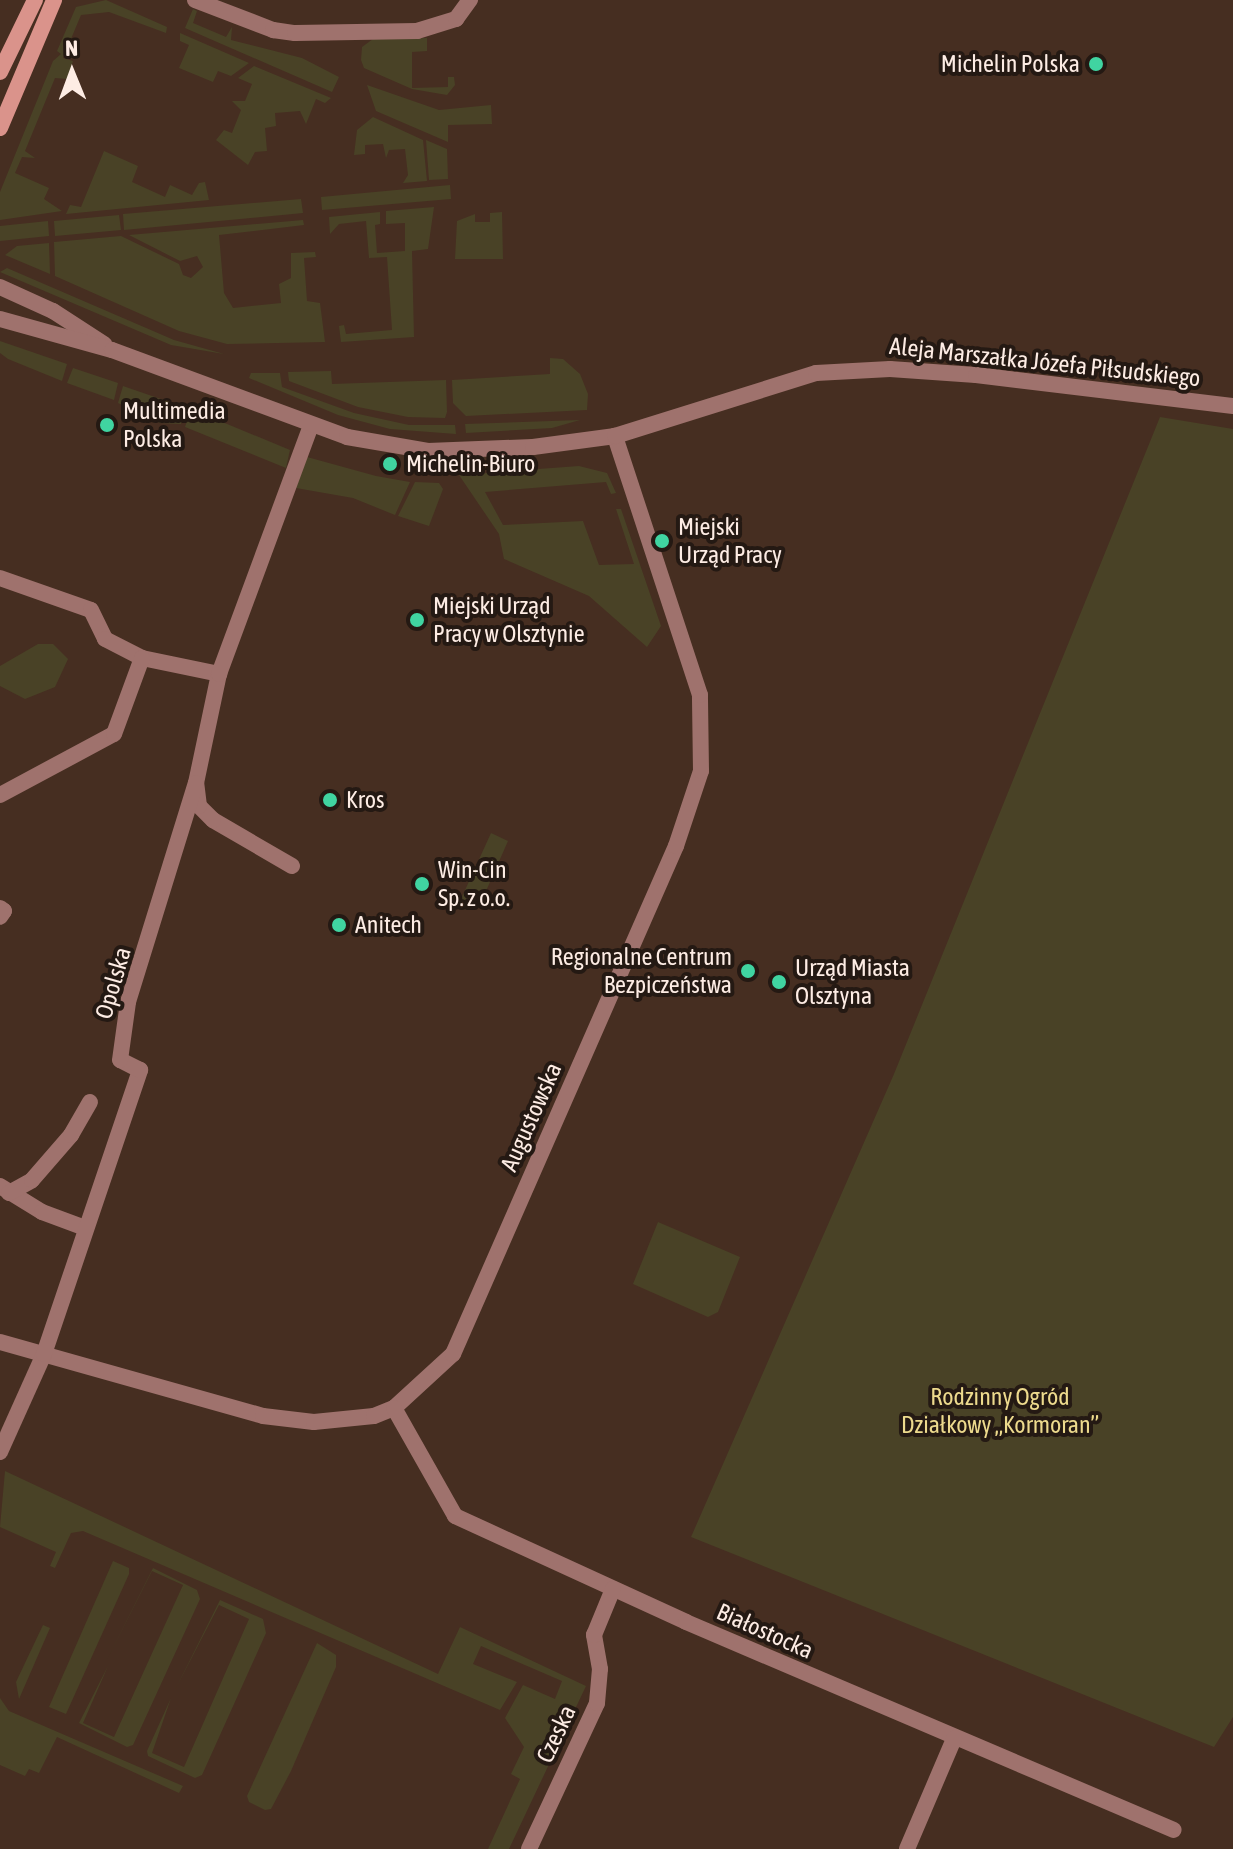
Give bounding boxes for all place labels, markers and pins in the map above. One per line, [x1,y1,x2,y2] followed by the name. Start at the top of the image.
[941,50,1080,78] place label: Michelin Polska
[1087,55,1105,73] marker: Michelin Polska
[123,397,226,453] place label: Multimedia Polska
[98,416,116,434] marker: Multimedia Polska
[406,450,535,478] place label: Michelin-Biuro
[381,455,399,473] marker: Michelin-Biuro
[678,513,782,569] place label: Miejski Urząd Pracy
[653,532,671,550] marker: Miejski Urząd Pracy
[433,592,585,648] place label: Miejski Urząd Pracy w Olsztynie
[408,611,426,629] marker: Miejski Urząd Pracy w Olsztynie
[346,786,385,814] place label: Kros
[321,791,339,809] marker: Kros
[438,856,510,912] place label: Win-Cin Sp. z o.o.
[413,875,431,893] marker: Win-Cin Sp. z o.o.
[355,911,422,939] place label: Anitech
[330,916,348,934] marker: Anitech
[551,943,732,999] place label: Regionalne Centrum Bezpiczeństwa
[795,954,910,1010] place label: Urząd Miasta Olsztyna
[739,962,757,980] marker: Regionalne Centrum Bezpiczeństwa
[770,973,788,991] marker: Urząd Miasta Olsztyna

